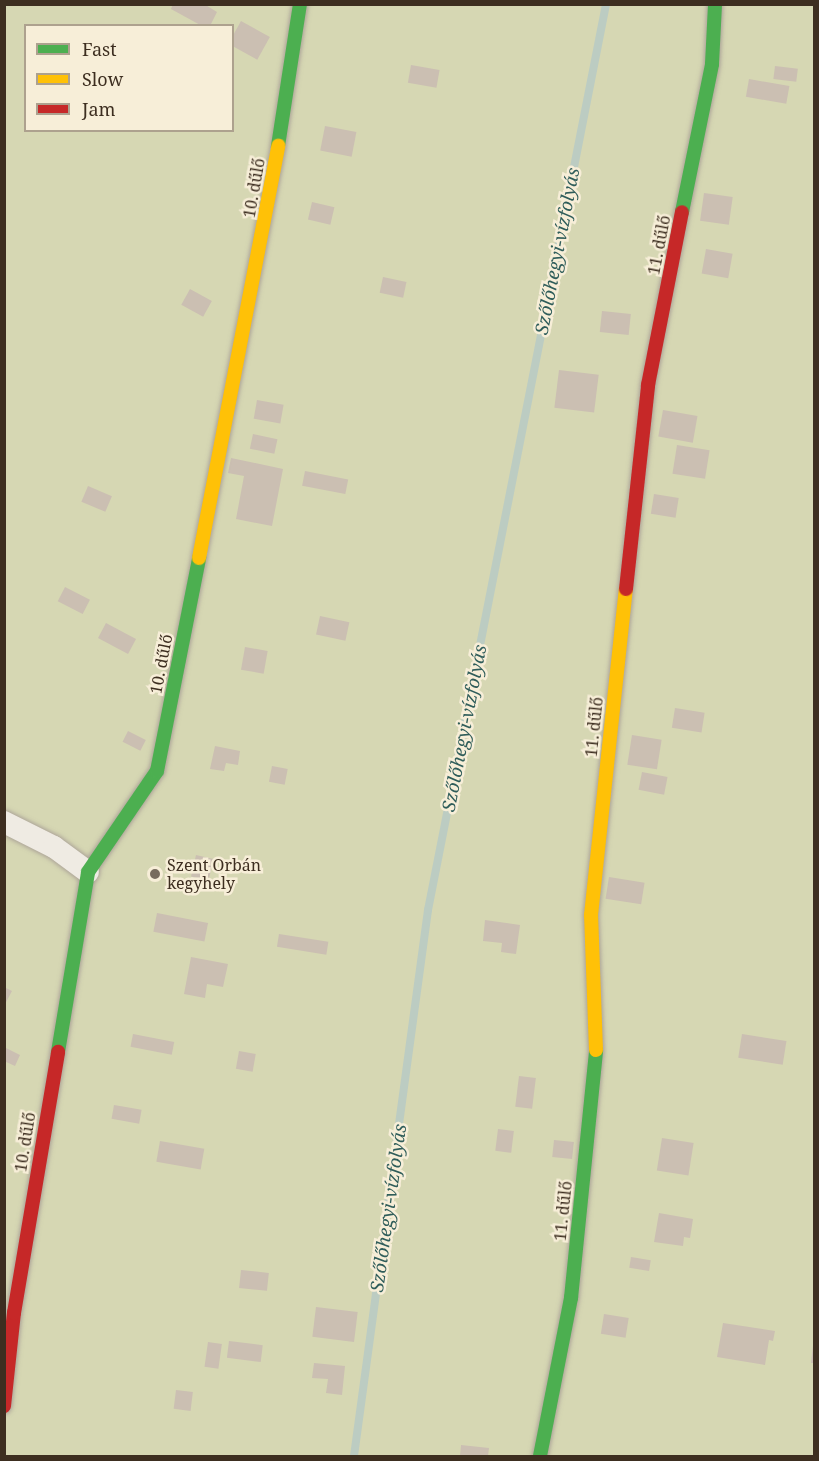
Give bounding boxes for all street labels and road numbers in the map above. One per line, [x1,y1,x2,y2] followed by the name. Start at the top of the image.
[239,157,269,219] street label: 10. dűlő
[644,214,674,276] street label: 11. dűlő
[146,633,176,695] street label: 10. dűlő
[581,696,607,758] street label: 11. dűlő
[11,1111,39,1173] street label: 10. dűlő
[550,1180,576,1242] street label: 11. dűlő

